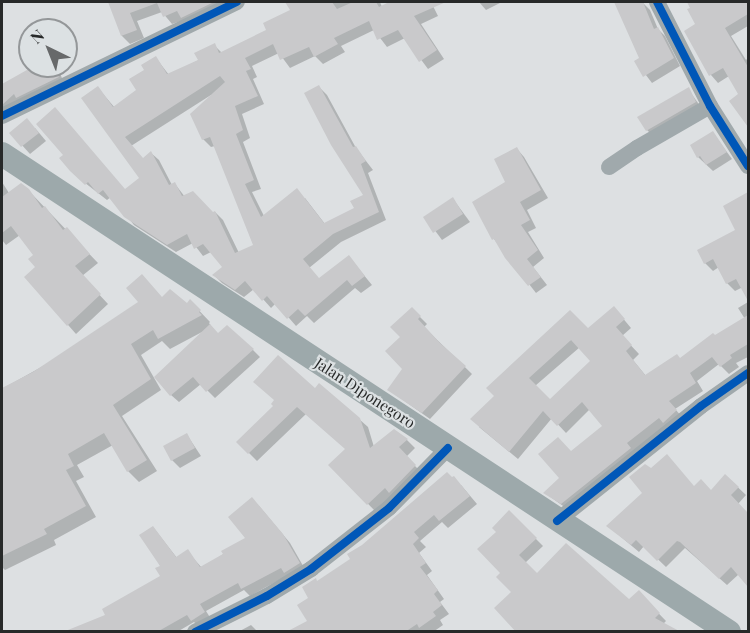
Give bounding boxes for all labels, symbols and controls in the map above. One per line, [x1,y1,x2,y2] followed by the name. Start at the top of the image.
[18,18,78,78] north arrow
[25,24,48,48] text: N
[312,354,418,432] street label: Jalan Diponegoro

